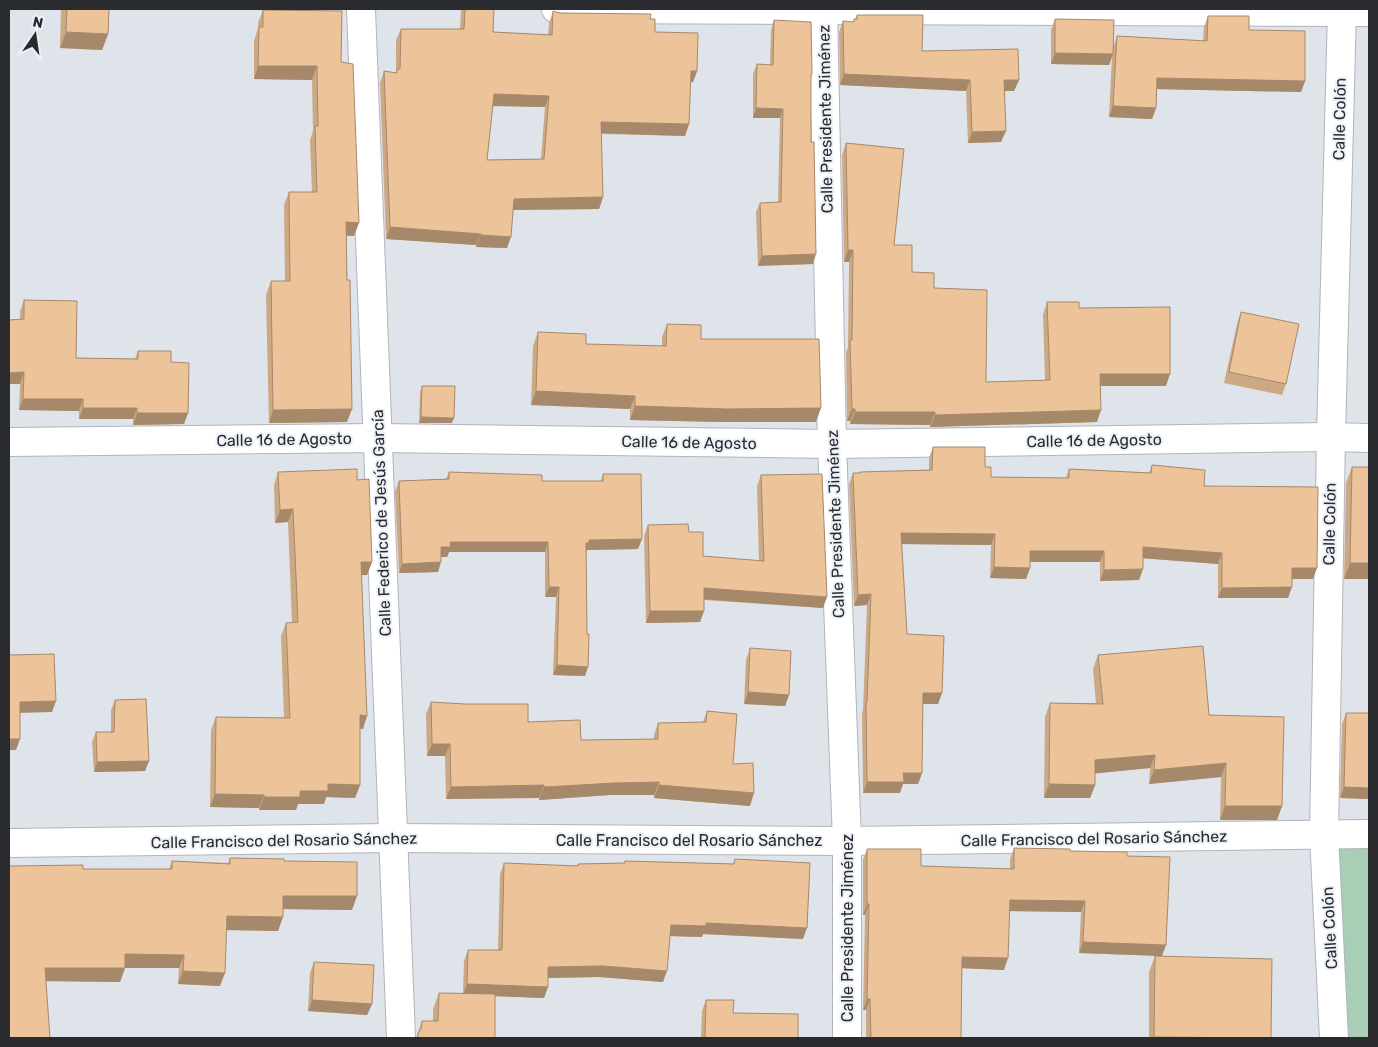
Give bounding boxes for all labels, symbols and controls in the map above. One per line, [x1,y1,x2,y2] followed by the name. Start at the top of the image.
[10,10,60,60] north arrow
[31,13,45,32] text: N
[814,25,837,213] street label: Calle Presidente Jiménez
[1329,77,1350,161] street label: Calle Colón
[368,409,395,637] street label: Calle Federico de Jesús García
[216,429,352,450] street label: Calle 16 de Agosto
[823,429,848,619] street label: Calle Presidente Jiménez
[1026,430,1162,451] street label: Calle 16 de Agosto
[621,432,757,453] street label: Calle 16 de Agosto
[1319,482,1340,566] street label: Calle Colón
[961,827,1227,850] street label: Calle Francisco del Rosario Sánchez
[151,829,417,852] street label: Calle Francisco del Rosario Sánchez
[556,831,822,850] street label: Calle Francisco del Rosario Sánchez
[838,834,857,1022] street label: Calle Presidente Jiménez
[1318,886,1341,970] street label: Calle Colón

